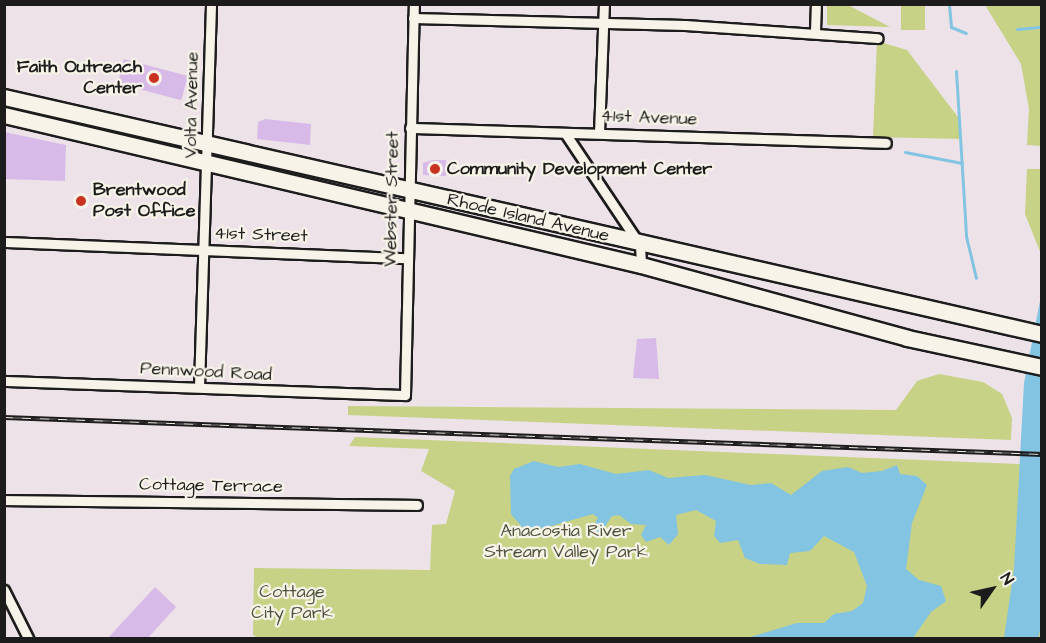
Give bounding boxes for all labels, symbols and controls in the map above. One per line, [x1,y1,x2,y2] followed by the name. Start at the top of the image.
[180,52,204,158] street label: Volta Avenue
[17,57,142,100] place label: Faith Outreach Center
[147,71,161,85] marker: Faith Outreach Center
[600,106,698,130] street label: 41st Avenue
[380,131,404,267] street label: Webster Street
[447,158,712,180] place label: Community Development Center
[428,162,442,176] marker: Community Development Center
[93,180,195,222] place label: Brentwood Post Office
[445,189,611,247] street label: Rhode Island Avenue
[74,194,88,208] marker: Brentwood Post Office
[214,223,308,247] street label: 41st Street
[140,358,272,386] street label: Pennwood Road
[139,474,283,498] street label: Cottage Terrace
[484,521,648,564] park label: Anacostia River Stream Valley Park
[962,559,1022,619] north arrow
[995,569,1019,589] text: N
[251,582,333,624] park label: Cottage City Park

